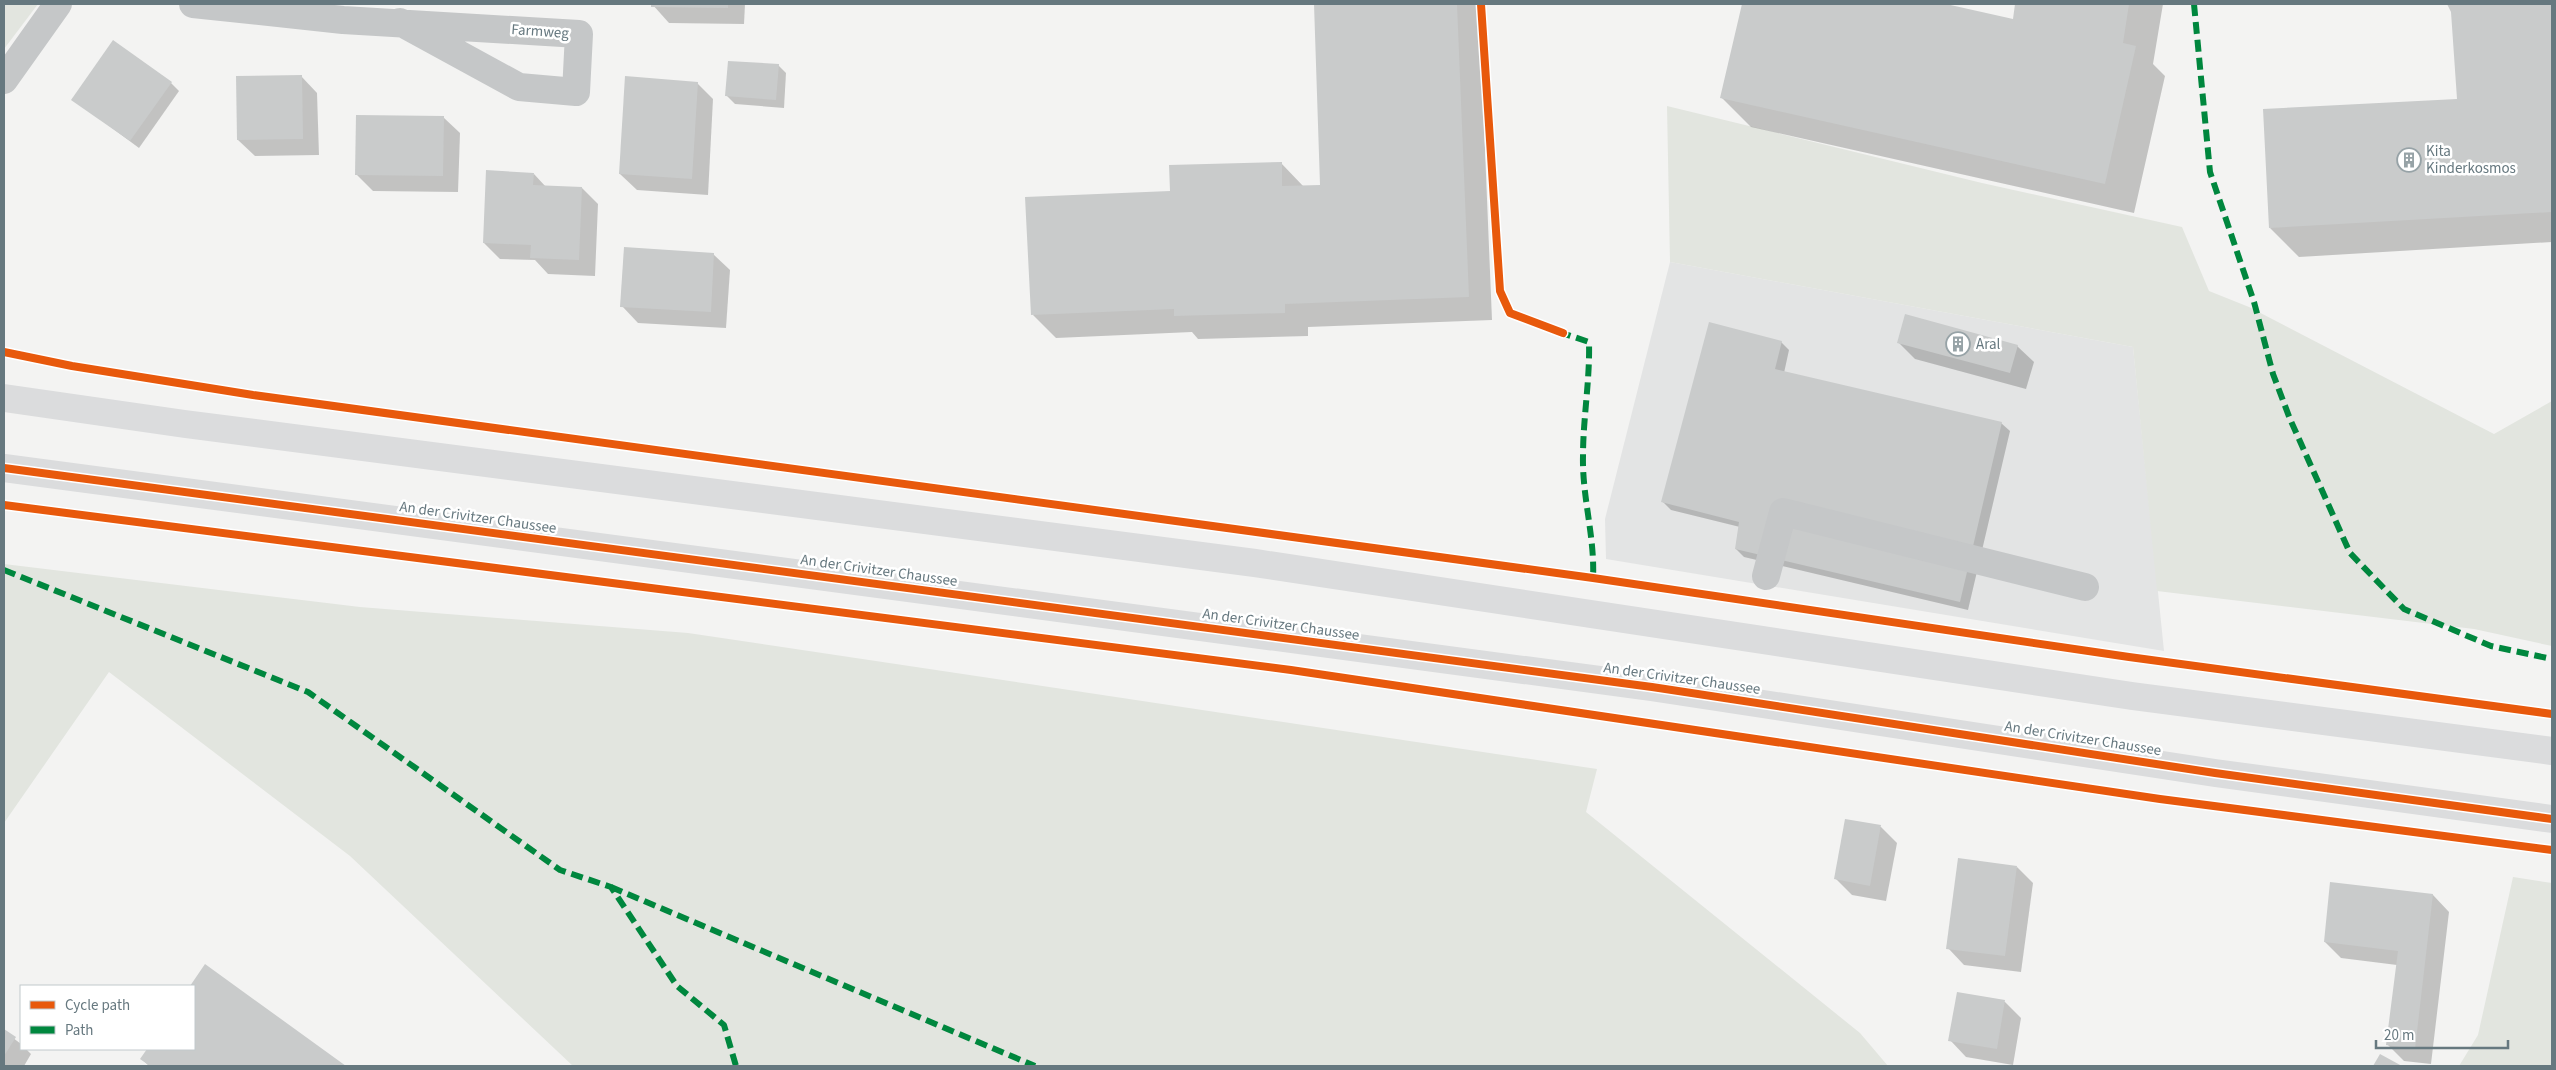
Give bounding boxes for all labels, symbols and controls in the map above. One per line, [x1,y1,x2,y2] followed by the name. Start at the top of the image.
[510,19,570,44] street label: Farmweg
[2426,141,2516,179] place label: Kita Kinderkosmos
[2396,147,2422,173] building icon: Kita Kinderkosmos
[1945,331,1971,357] building icon: Aral
[1976,334,2001,355] place label: Aral
[398,496,558,539] street label: An der Crivitzer Chaussee
[799,549,959,592] street label: An der Crivitzer Chaussee
[1201,603,1361,646] street label: An der Crivitzer Chaussee
[1602,657,1762,700] street label: An der Crivitzer Chaussee
[2003,716,2163,761] street label: An der Crivitzer Chaussee
[20,985,195,1050] legend
[65,995,130,1016] text: Cycle path
[2376,1018,2508,1050] scale bar
[65,1020,93,1041] text: Path
[2384,1025,2414,1046] text: 20 m

